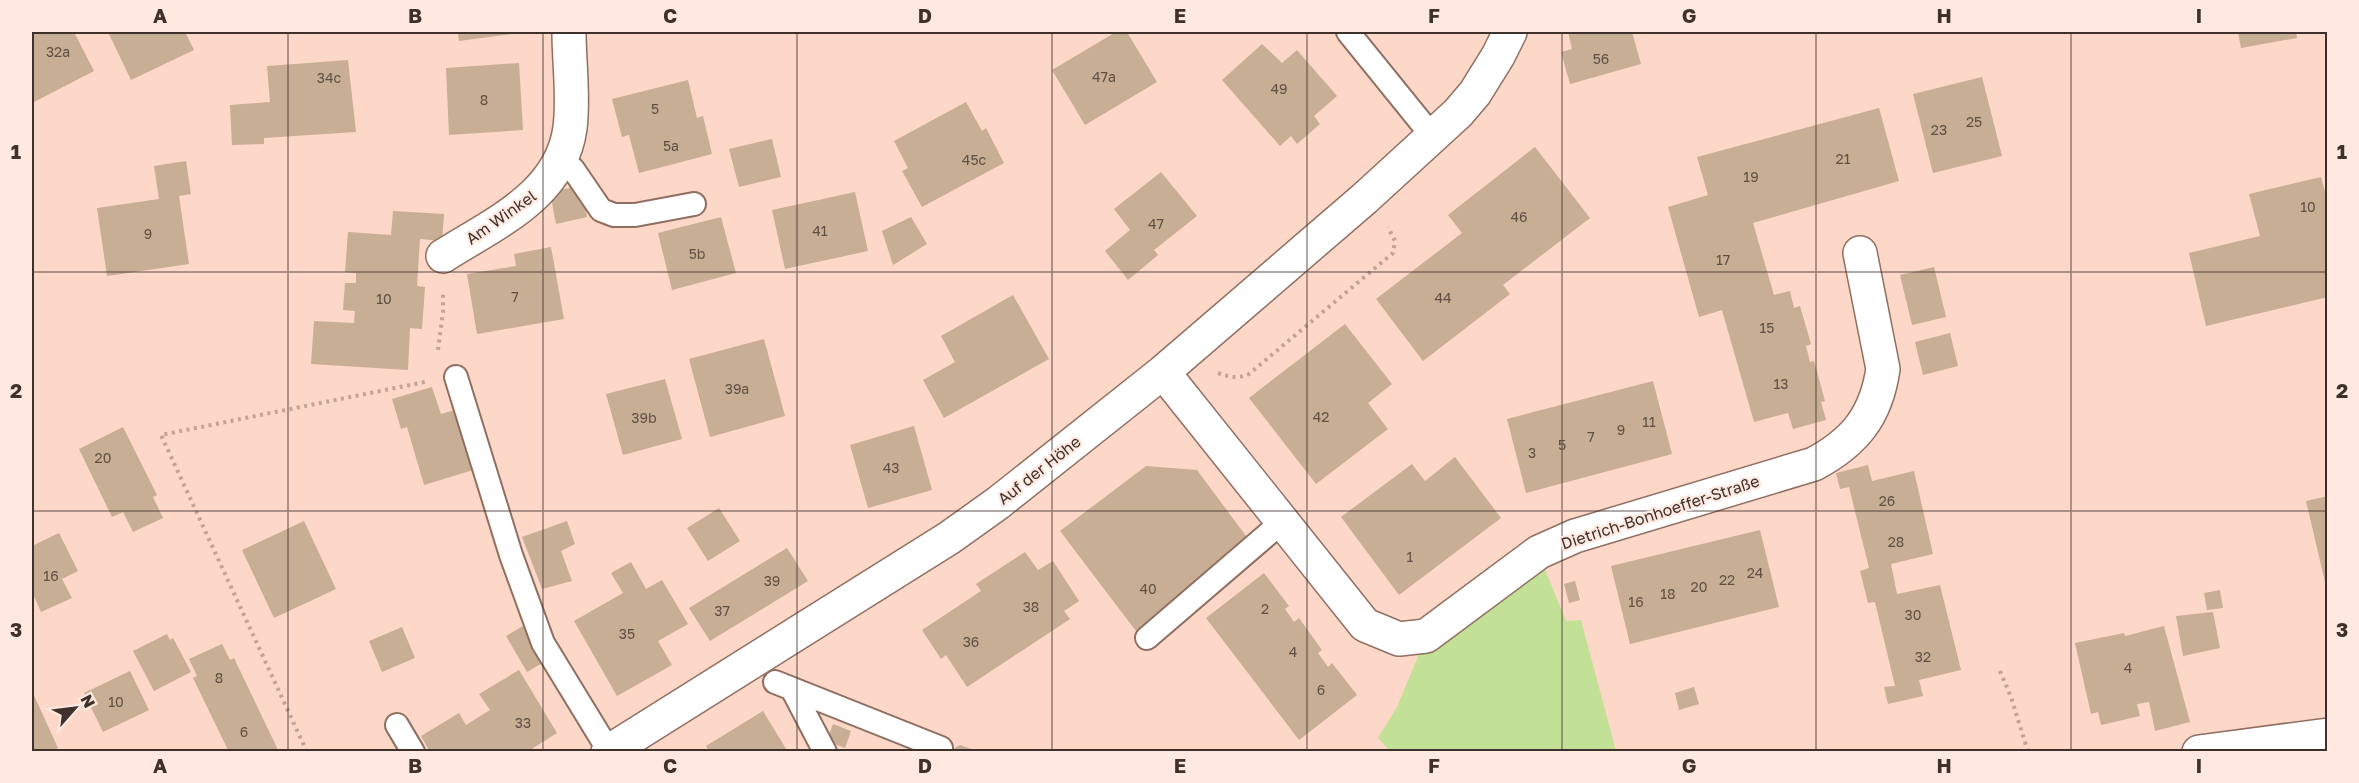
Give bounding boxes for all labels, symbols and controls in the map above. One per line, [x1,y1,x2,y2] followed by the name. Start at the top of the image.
[153,3,167,27] text: A
[408,3,422,27] text: B
[663,3,677,27] text: C
[918,3,932,27] text: D
[1174,3,1186,27] text: E
[1428,3,1440,27] text: F
[1682,3,1696,27] text: G
[1936,3,1952,27] text: H
[2196,3,2202,27] text: I
[46,43,70,60] house number: 32a
[1593,50,1609,67] house number: 56
[1092,68,1116,85] house number: 47a
[317,69,342,86] house number: 34c
[1270,80,1288,97] house number: 49
[480,91,488,108] house number: 8
[651,100,659,117] house number: 5
[1966,113,1982,130] house number: 25
[1931,121,1947,138] house number: 23
[663,137,679,154] house number: 5a
[11,139,21,163] text: 1
[2337,139,2347,163] text: 1
[1836,150,1851,167] house number: 21
[962,151,987,168] house number: 45c
[1743,168,1759,185] house number: 19
[462,185,540,249] street label: Am Winkel
[2300,198,2316,215] house number: 10
[1510,208,1528,225] house number: 46
[1148,215,1164,232] house number: 47
[812,222,828,239] house number: 41
[144,225,152,242] house number: 9
[689,245,705,262] house number: 5b
[1716,251,1730,268] house number: 17
[511,288,519,305] house number: 7
[1434,289,1452,306] house number: 44
[376,290,392,307] house number: 10
[1760,319,1774,336] house number: 15
[1774,375,1788,392] house number: 13
[10,378,22,402] text: 2
[2336,378,2348,402] text: 2
[725,380,749,397] house number: 39a
[1313,408,1329,425] house number: 42
[631,409,657,426] house number: 39b
[1642,413,1656,430] house number: 11
[1617,421,1625,438] house number: 9
[1587,428,1595,445] house number: 7
[993,431,1085,509] street label: Auf der Höhe
[1558,436,1566,453] house number: 5
[1528,444,1536,461] house number: 3
[95,449,111,466] house number: 20
[883,459,899,476] house number: 43
[1558,470,1762,554] street label: Dietrich-Bonhoeffer-Straße
[1879,492,1895,509] house number: 26
[1888,533,1904,550] house number: 28
[1407,548,1414,565] house number: 1
[1747,564,1763,581] house number: 24
[43,567,59,584] house number: 16
[1719,571,1735,588] house number: 22
[764,572,780,589] house number: 39
[1691,578,1707,595] house number: 20
[1139,580,1157,597] house number: 40
[1660,585,1676,602] house number: 18
[1628,593,1644,610] house number: 16
[1023,598,1039,615] house number: 38
[1261,600,1269,617] house number: 2
[714,602,730,619] house number: 37
[1905,606,1921,623] house number: 30
[10,617,22,641] text: 3
[2336,617,2348,641] text: 3
[619,625,635,642] house number: 35
[963,633,979,650] house number: 36
[1289,643,1297,660] house number: 4
[1915,648,1931,665] house number: 32
[2124,659,2132,676] house number: 4
[215,669,223,686] house number: 8
[45,678,105,738] north arrow
[1317,681,1325,698] house number: 6
[77,691,100,711] text: N
[108,693,124,710] house number: 10
[515,714,531,731] house number: 33
[240,723,248,740] house number: 6
[153,753,167,777] text: A
[408,753,422,777] text: B
[663,753,677,777] text: C
[918,753,932,777] text: D
[1174,753,1186,777] text: E
[1428,753,1440,777] text: F
[1682,753,1696,777] text: G
[1936,753,1952,777] text: H
[2196,753,2202,777] text: I

